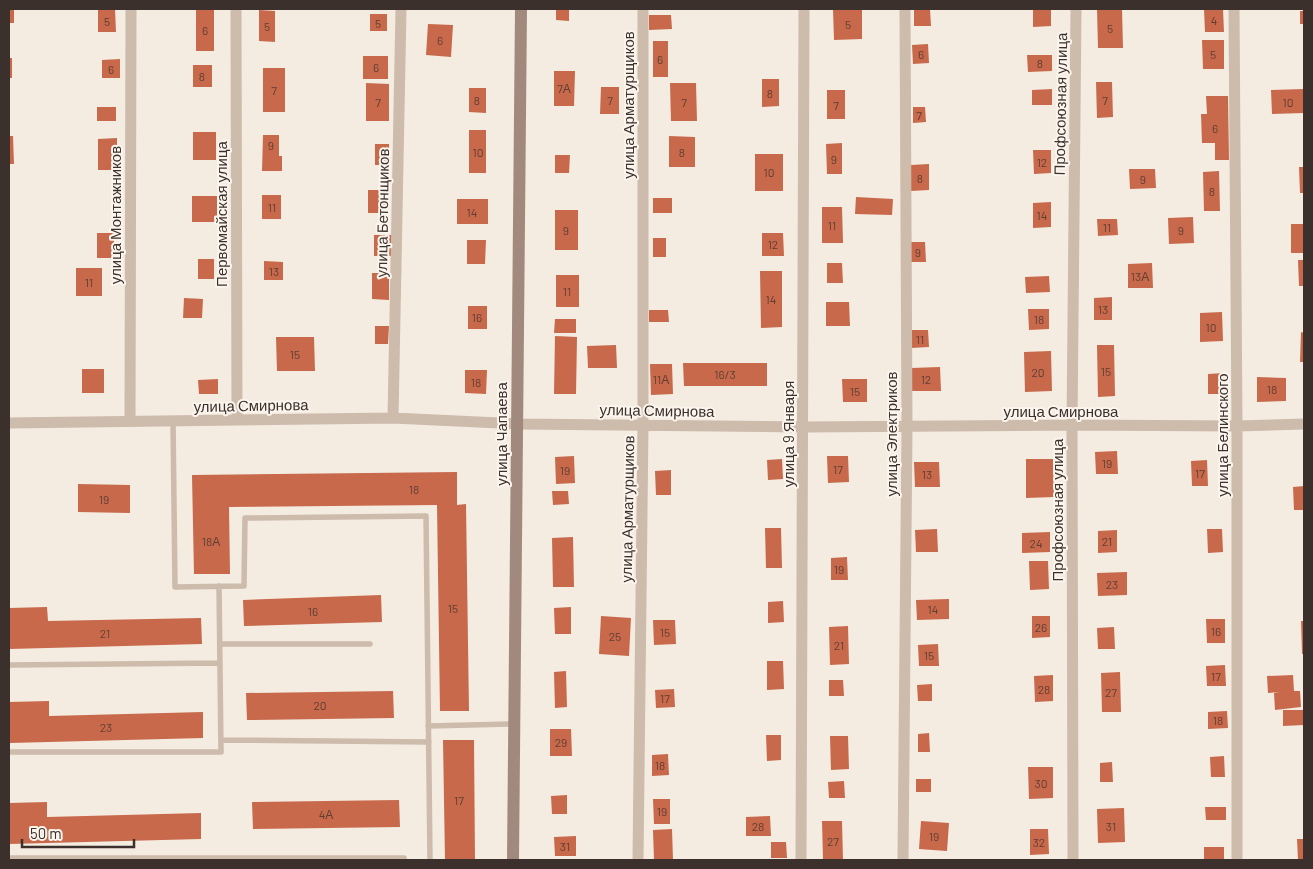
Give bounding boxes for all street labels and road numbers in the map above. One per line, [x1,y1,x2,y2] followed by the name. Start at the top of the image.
[619,31,637,179] street label: улица Арматурщиков
[1050,32,1070,176] street label: Профсоюзная улица
[212,140,230,287] street label: Первомайская улица
[106,146,124,284] street label: улица Монтажников
[372,148,392,278] street label: улица Бетонщиков
[882,371,900,496] street label: улица Электриков
[1213,373,1231,497] street label: улица Белинского
[779,381,797,487] street label: улица 9 Января
[492,382,510,486] street label: улица Чапаева
[193,395,309,415] street label: улица Смирнова
[599,400,715,420] street label: улица Смирнова
[1004,402,1119,420] street label: улица Смирнова
[617,435,637,583] street label: улица Арматурщиков
[1048,438,1066,581] street label: Профсоюзная улица

